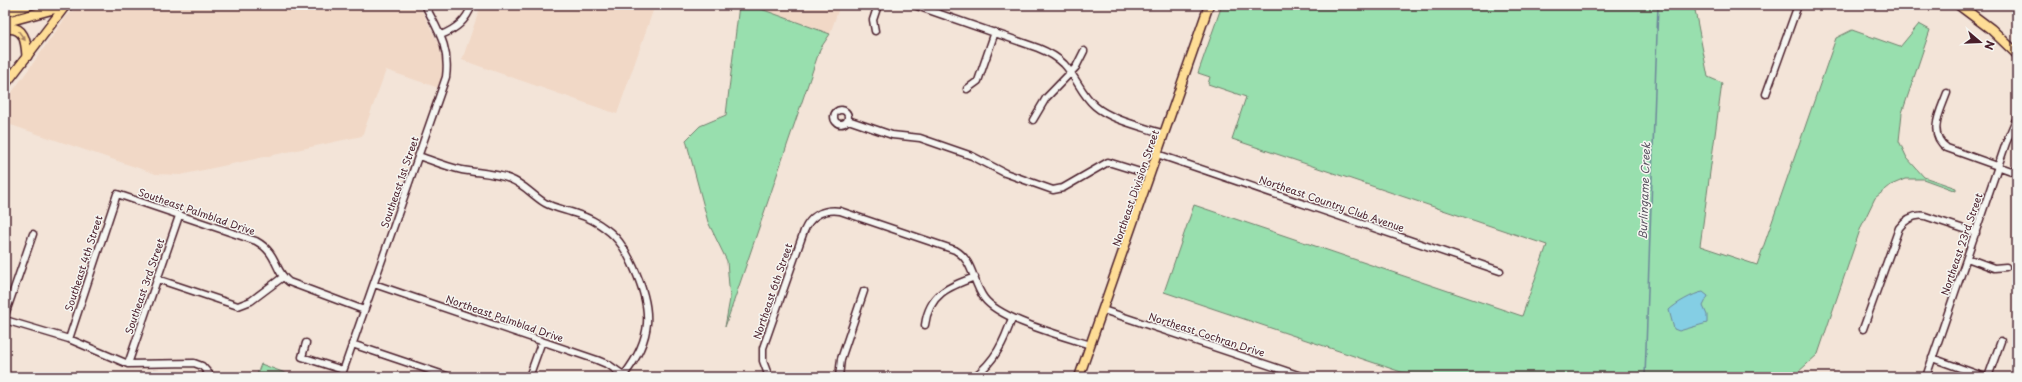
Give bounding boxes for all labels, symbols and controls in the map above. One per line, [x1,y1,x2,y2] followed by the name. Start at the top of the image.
[1960,22,2000,62] north arrow
[18,31,26,41] one-way arrow
[1980,39,1999,53] text: N
[1108,128,1162,248] street label: Northeast Division Street
[376,134,422,230] street label: Southeast 1st Street
[1634,141,1654,240] water label: Burlingame Creek
[1257,171,1407,236] street label: Northeast Country Club Avenue
[137,184,258,238] street label: Southeast Palmblad Drive
[1936,191,1986,297] street label: Northeast 23rd Street
[60,213,106,313] street label: Southeast 4th Street
[121,236,167,336] street label: Southeast 3rd Street
[749,241,795,341] street label: Northeast 6th Street
[444,291,566,345] street label: Northeast Palmblad Drive
[1147,308,1267,360] street label: Northeast Cochran Drive

